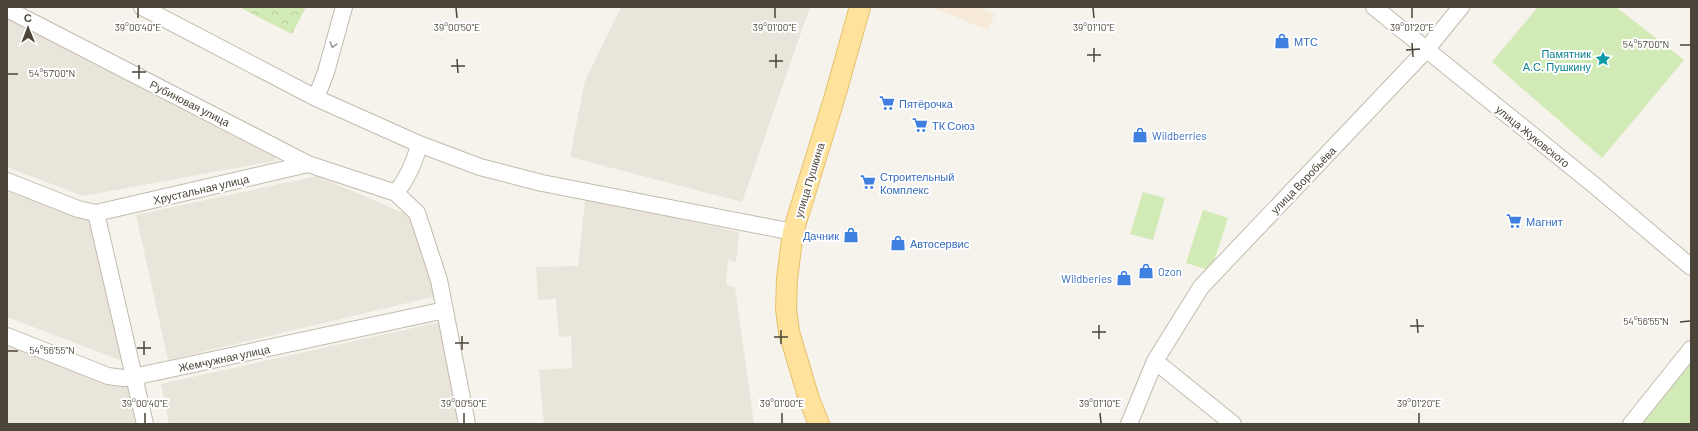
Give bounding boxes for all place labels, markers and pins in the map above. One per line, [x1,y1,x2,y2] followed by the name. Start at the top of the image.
[1273,32,1291,50] shop icon: МТС
[1294,35,1318,48] place label: МТС
[1523,47,1591,73] place label: Памятник А.С. Пушкину
[1594,50,1612,68] place icon: Памятник А.С. Пушкину
[878,94,896,112] supermarket icon: Пятёрочка
[899,97,954,110] place label: Пятёрочка
[911,116,929,134] supermarket icon: ТК Союз
[932,119,975,132] place label: ТК Союз
[1131,126,1149,144] shop icon: Wildberries
[1152,129,1207,142] place label: Wildberries
[880,170,954,196] place label: Строительный Комплекс
[859,173,877,191] supermarket icon: Строительный Комплекс
[1505,212,1523,230] supermarket icon: Магнит
[1526,215,1563,228] place label: Магнит
[842,226,860,244] shop icon: Дачник
[803,229,839,242] place label: Дачник
[889,234,907,252] shop icon: Автосервис
[910,237,970,250] place label: Автосервис
[1137,262,1155,280] shop icon: Ozon
[1158,265,1182,278] place label: Ozon
[1115,269,1133,287] shop icon: Wildberies
[1061,272,1112,285] place label: Wildberies

